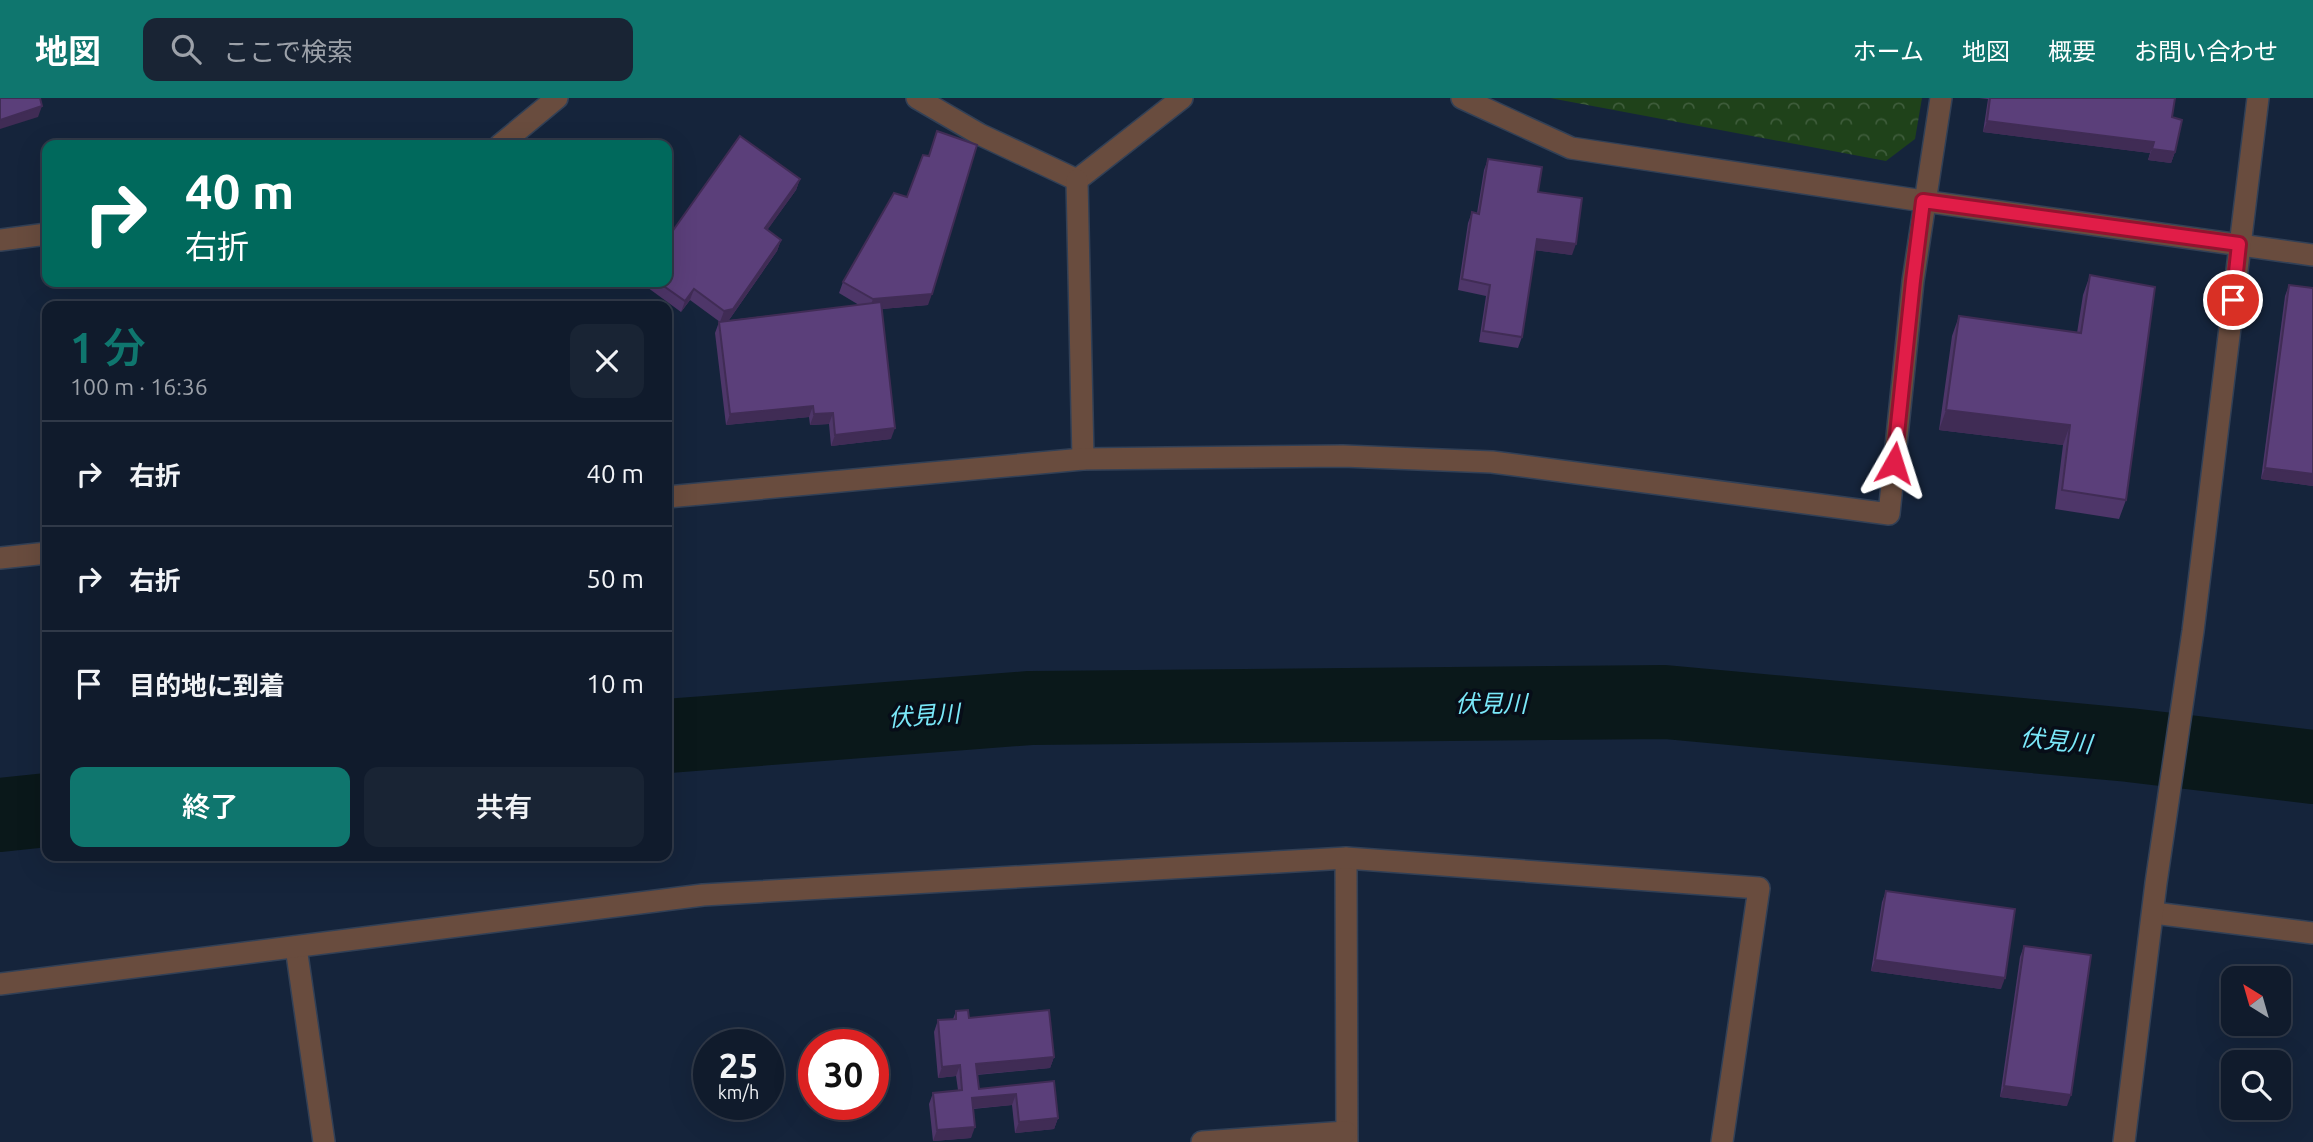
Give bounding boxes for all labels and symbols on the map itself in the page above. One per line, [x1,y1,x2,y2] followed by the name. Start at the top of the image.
[2203,270,2263,330] pin
[1857,426,1931,500] position arrow
[1455,690,1530,717] water label: 伏見川
[887,699,964,731] water label: 伏見川
[2019,723,2096,758] water label: 伏見川
[2221,966,2291,1036] north arrow
[798,1029,889,1120] speed limit sign: 30

